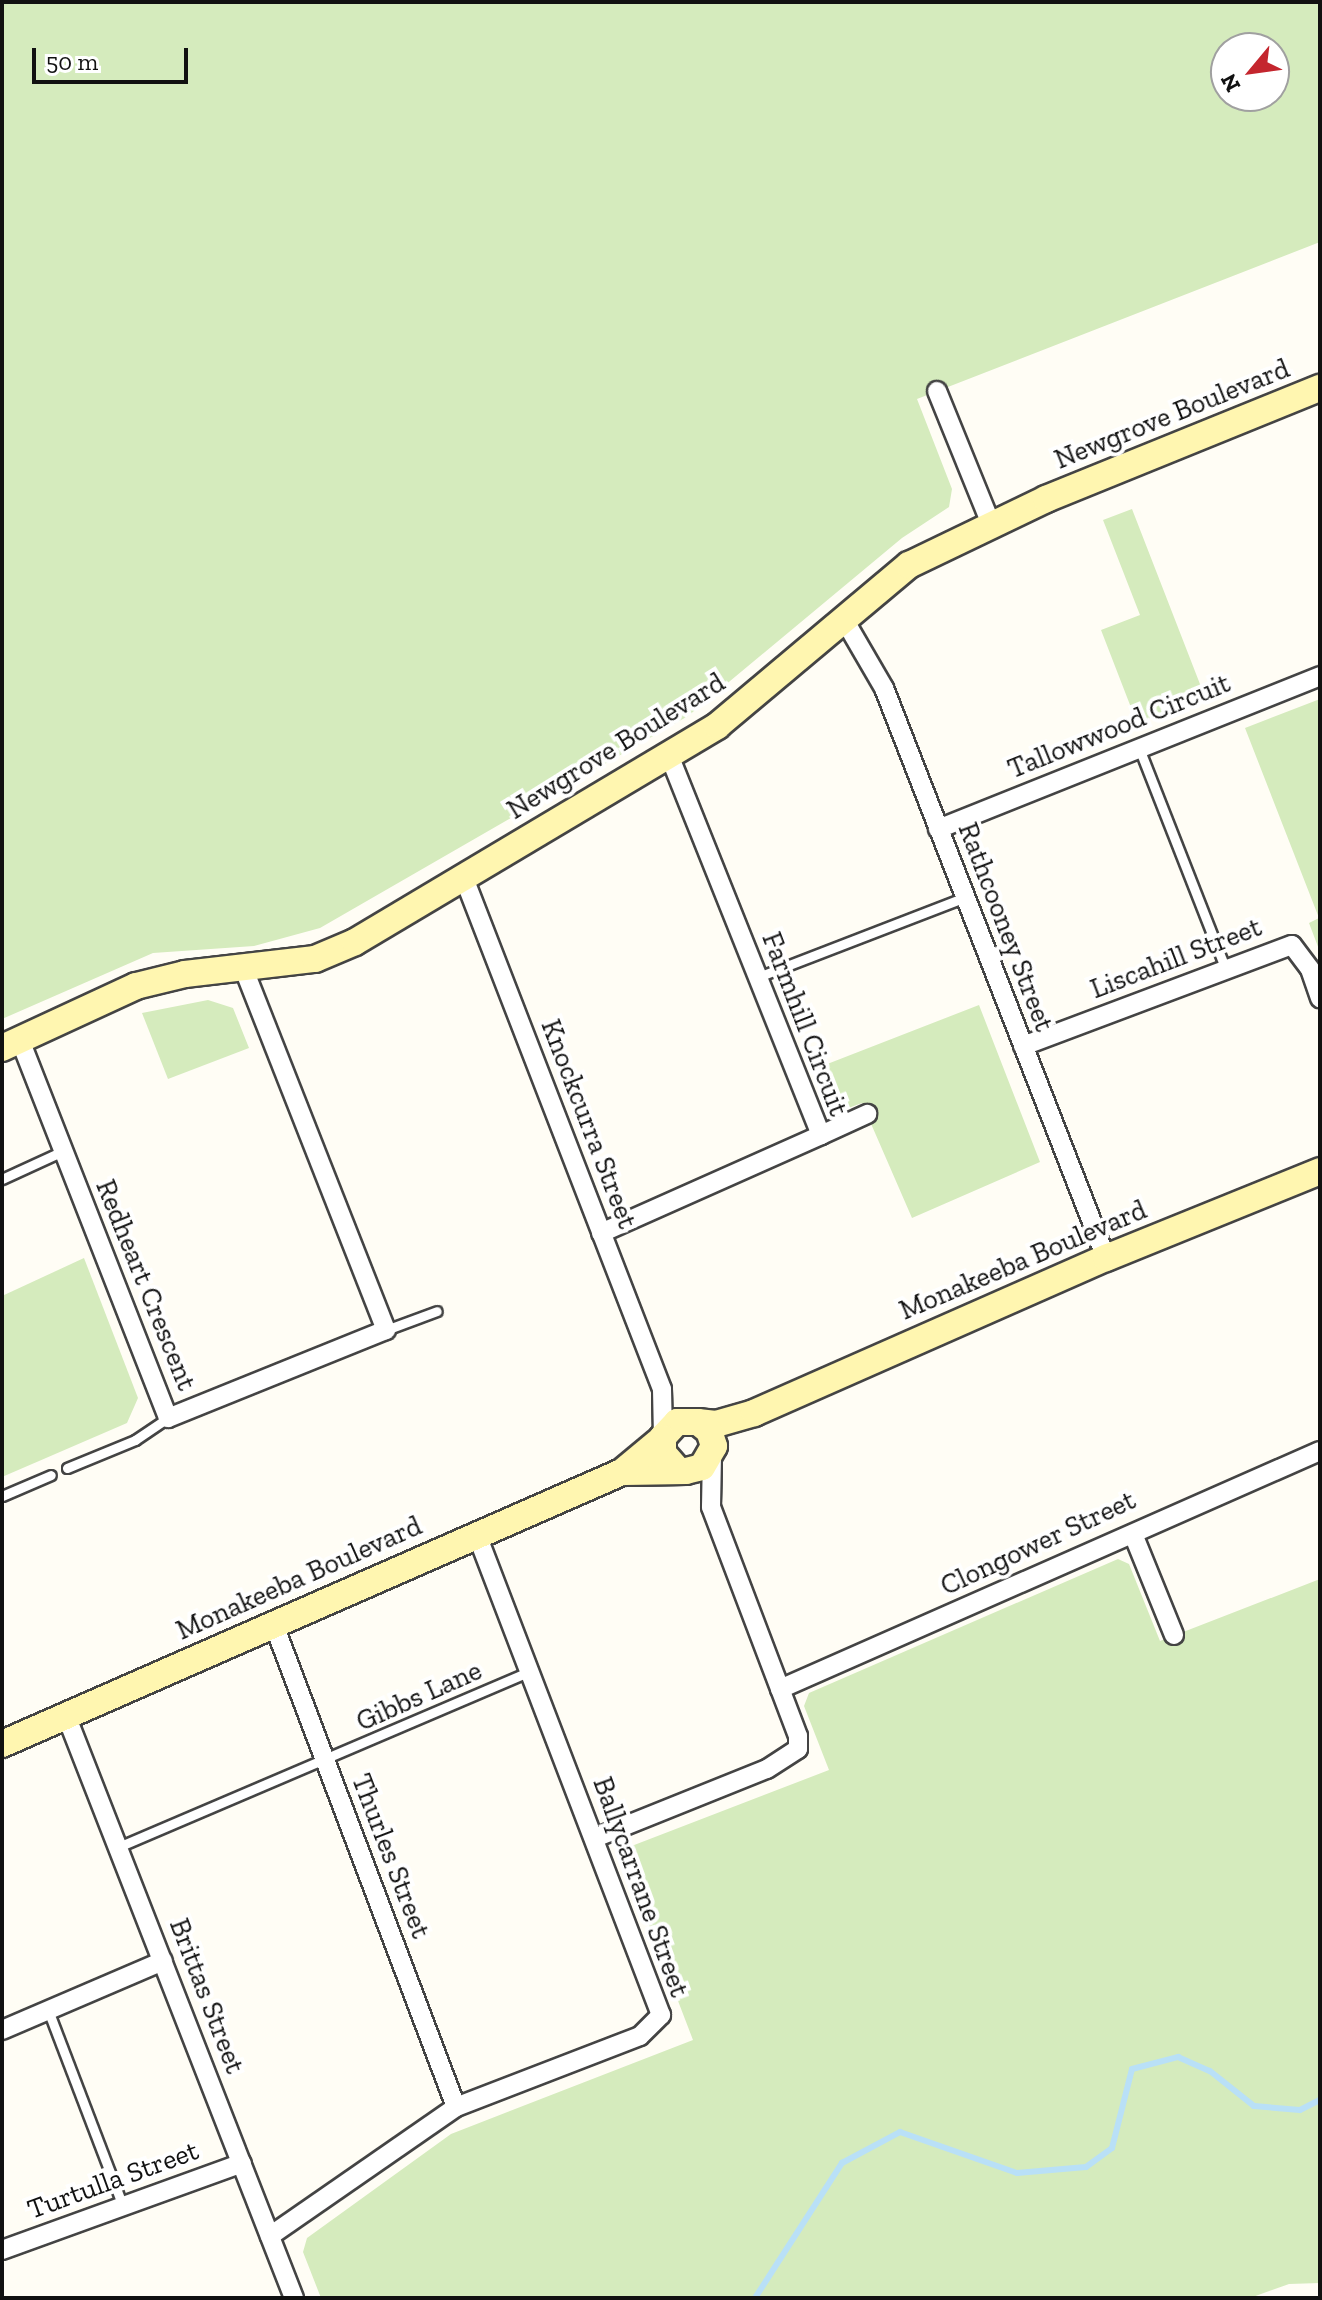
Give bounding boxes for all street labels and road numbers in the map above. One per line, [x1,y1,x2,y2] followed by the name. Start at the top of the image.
[1050,352,1294,476] street label: Newgrove Boulevard
[501,665,731,827] street label: Newgrove Boulevard
[1003,666,1235,786] street label: Tallowwood Circuit
[951,818,1061,1036] street label: Rathcooney Street
[1086,910,1266,1006] street label: Liscahill Street
[755,927,855,1121] street label: Farmhill Circuit
[534,1015,644,1233] street label: Knockcurra Street
[88,1175,204,1395] street label: Redheart Crescent
[894,1193,1152,1327] street label: Monakeeba Boulevard
[935,1483,1141,1603] street label: Clongower Street
[171,1509,427,1647] street label: Monakeeba Boulevard
[351,1653,487,1739] street label: Gibbs Lane
[344,1769,438,1943] street label: Thurles Street
[586,1772,696,2002] street label: Ballycarrane Street
[162,1914,252,2078] street label: Brittas Street
[23,2134,203,2226] street label: Turtulla Street

